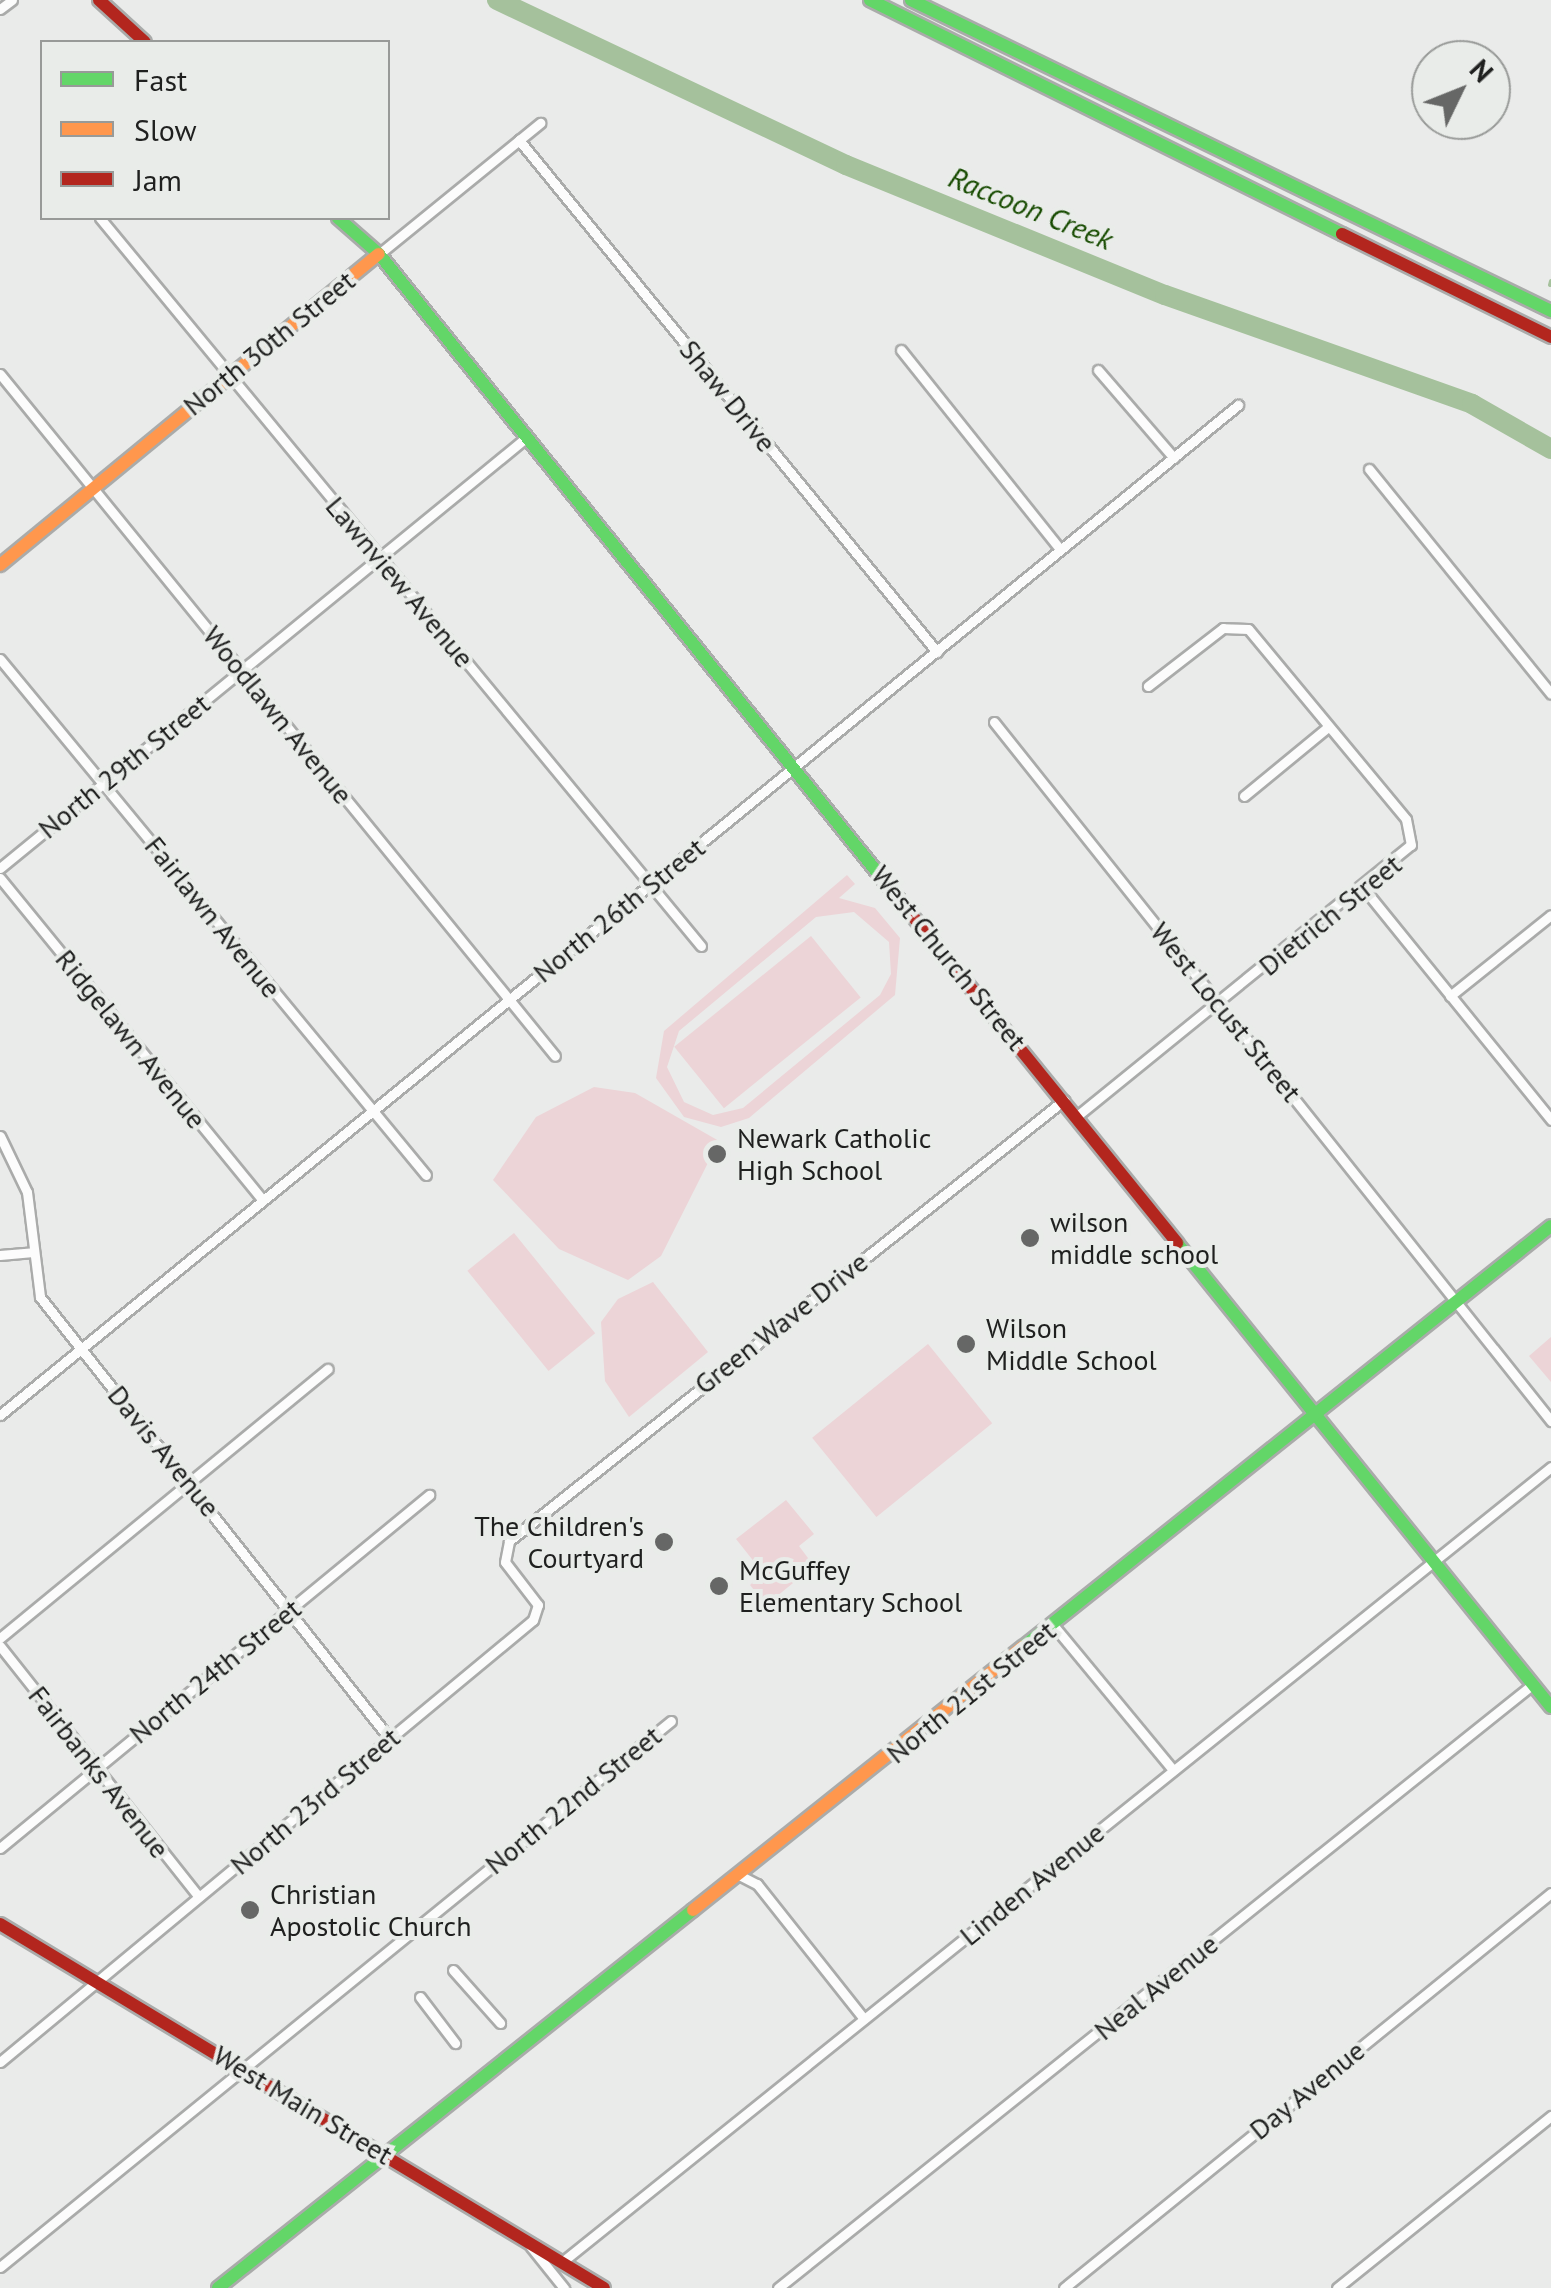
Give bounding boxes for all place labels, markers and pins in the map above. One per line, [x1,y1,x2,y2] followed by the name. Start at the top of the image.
[737,1121,932,1187] place label: Newark Catholic High School
[706,1143,728,1165] marker: Newark Catholic High School
[1050,1205,1218,1271] place label: wilson middle school
[1019,1227,1041,1249] marker: wilson middle school
[986,1311,1157,1377] place label: Wilson Middle School
[955,1333,977,1355] marker: Wilson Middle School
[474,1509,644,1575] place label: The Children's Courtyard
[653,1531,675,1553] marker: The Children's Courtyard
[739,1553,963,1619] place label: McGuffey Elementary School
[708,1575,730,1597] marker: McGuffey Elementary School
[270,1877,472,1943] place label: Christian Apostolic Church
[239,1899,261,1921] marker: Christian Apostolic Church

